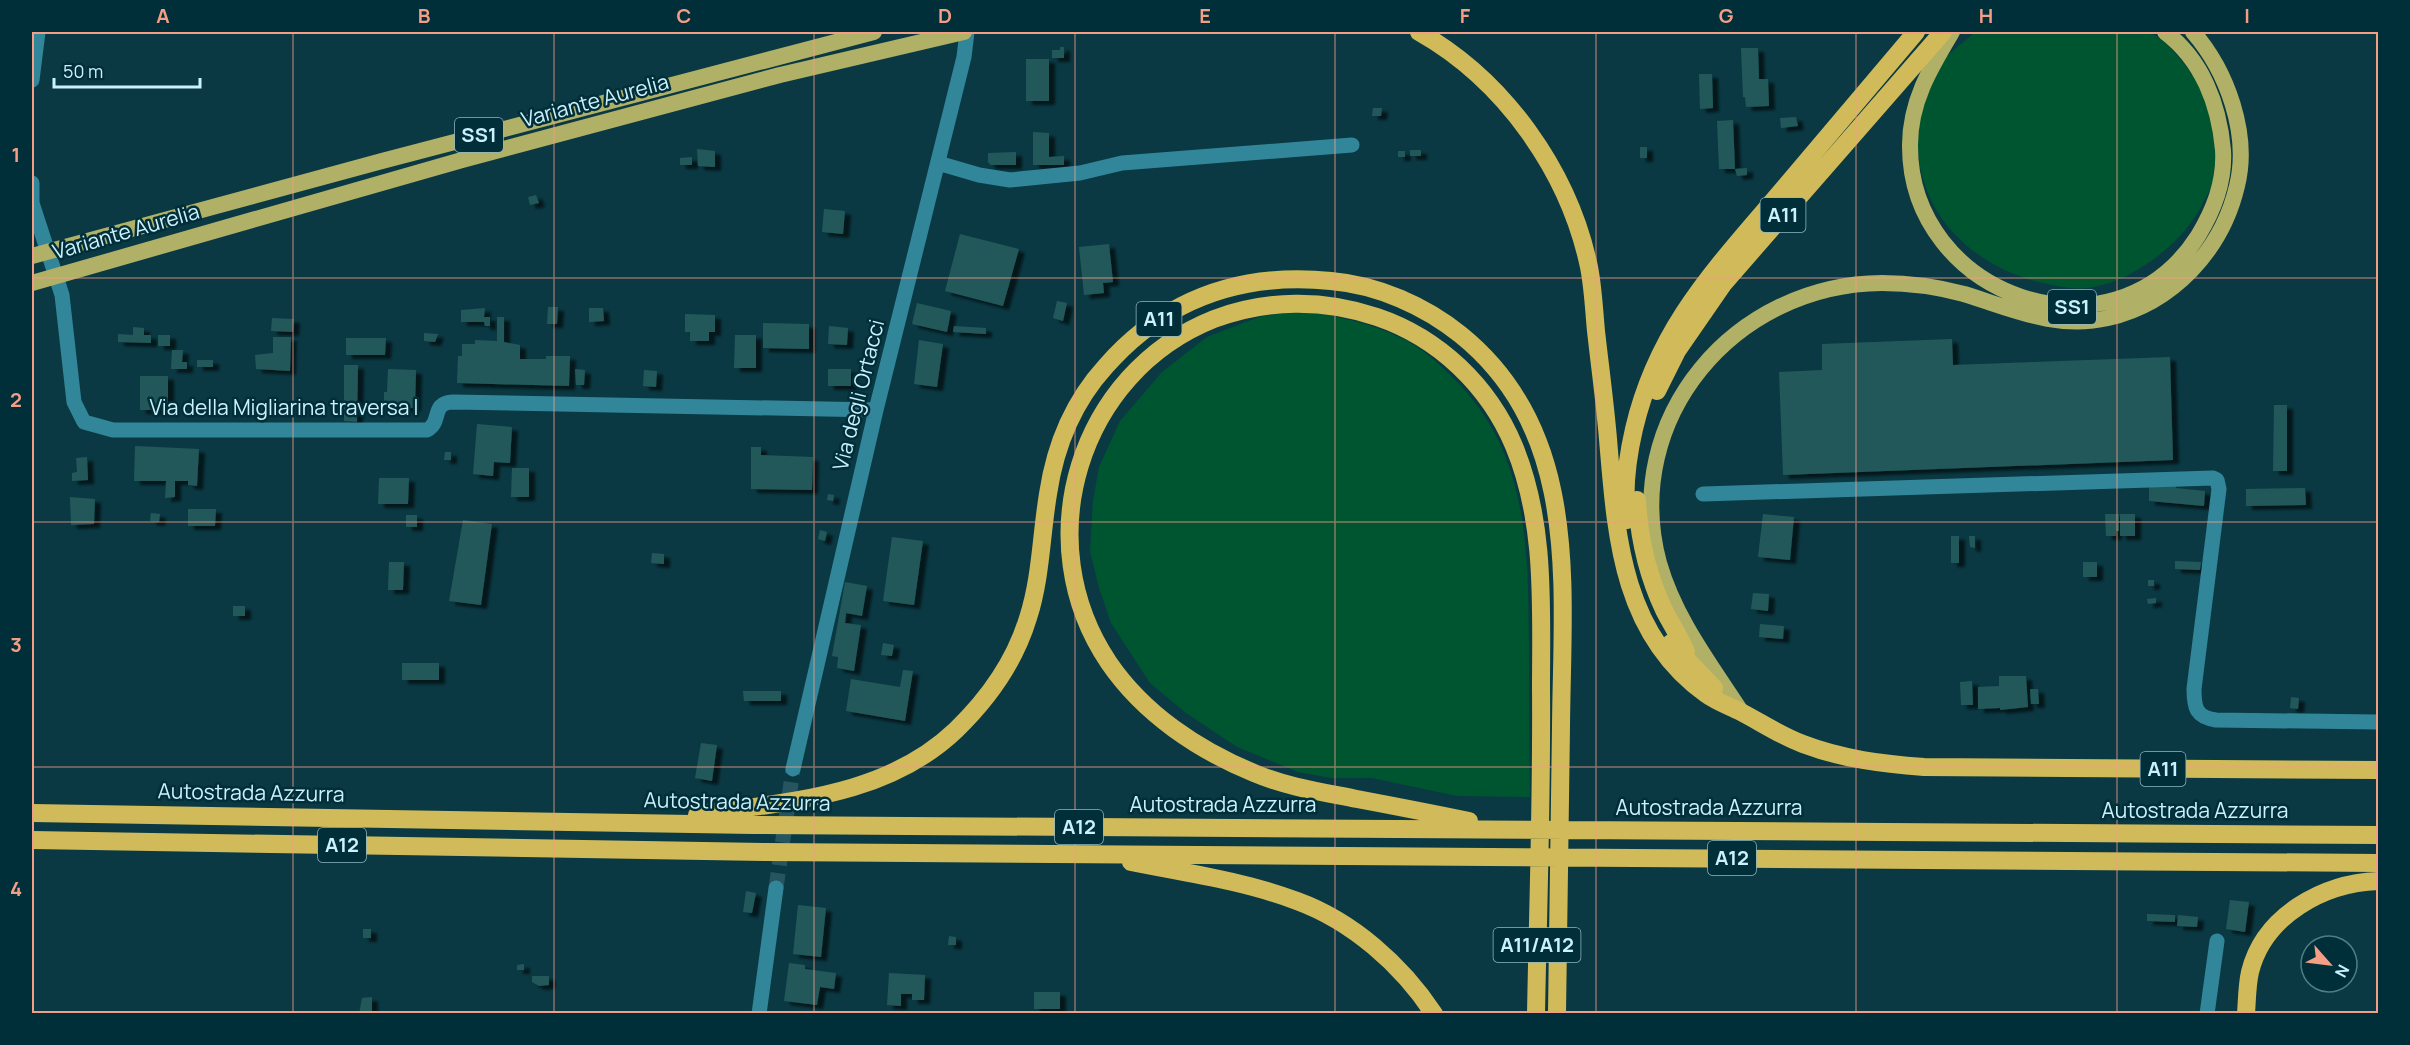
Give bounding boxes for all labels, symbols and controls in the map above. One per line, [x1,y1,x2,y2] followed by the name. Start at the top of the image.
[156,2,170,29] text: A
[418,2,431,29] text: B
[677,2,691,29] text: C
[938,2,952,29] text: D
[1199,2,1211,29] text: E
[1460,2,1471,29] text: F
[1719,2,1734,29] text: G
[1979,2,1993,29] text: H
[2244,2,2250,29] text: I
[54,51,200,89] scale bar
[63,59,103,83] text: 50 m
[518,67,671,133] street label: Variante Aurelia
[455,118,503,152] road number: SS1
[12,141,20,168] text: 1
[49,197,202,265] street label: Variante Aurelia
[1760,198,1806,232] road number: A11
[2048,290,2096,324] road number: SS1
[1136,302,1182,336] road number: A11
[826,316,890,473] street label: Via degli Ortacci
[10,386,22,413] text: 2
[150,393,418,421] street label: Via della Migliarina traversa I
[10,631,22,658] text: 3
[2140,752,2186,786] road number: A11
[157,776,345,808] street label: Autostrada Azzurra
[643,785,831,817] street label: Autostrada Azzurra
[1129,790,1317,818] street label: Autostrada Azzurra
[1615,793,1803,821] street label: Autostrada Azzurra
[2101,796,2289,824] street label: Autostrada Azzurra
[1055,810,1103,844] road number: A12
[318,828,366,862] road number: A12
[1708,841,1756,875] road number: A12
[10,875,22,902] text: 4
[1494,928,1580,962] road number: A11/A12
[2299,934,2359,994] north arrow
[2330,961,2355,981] text: N

